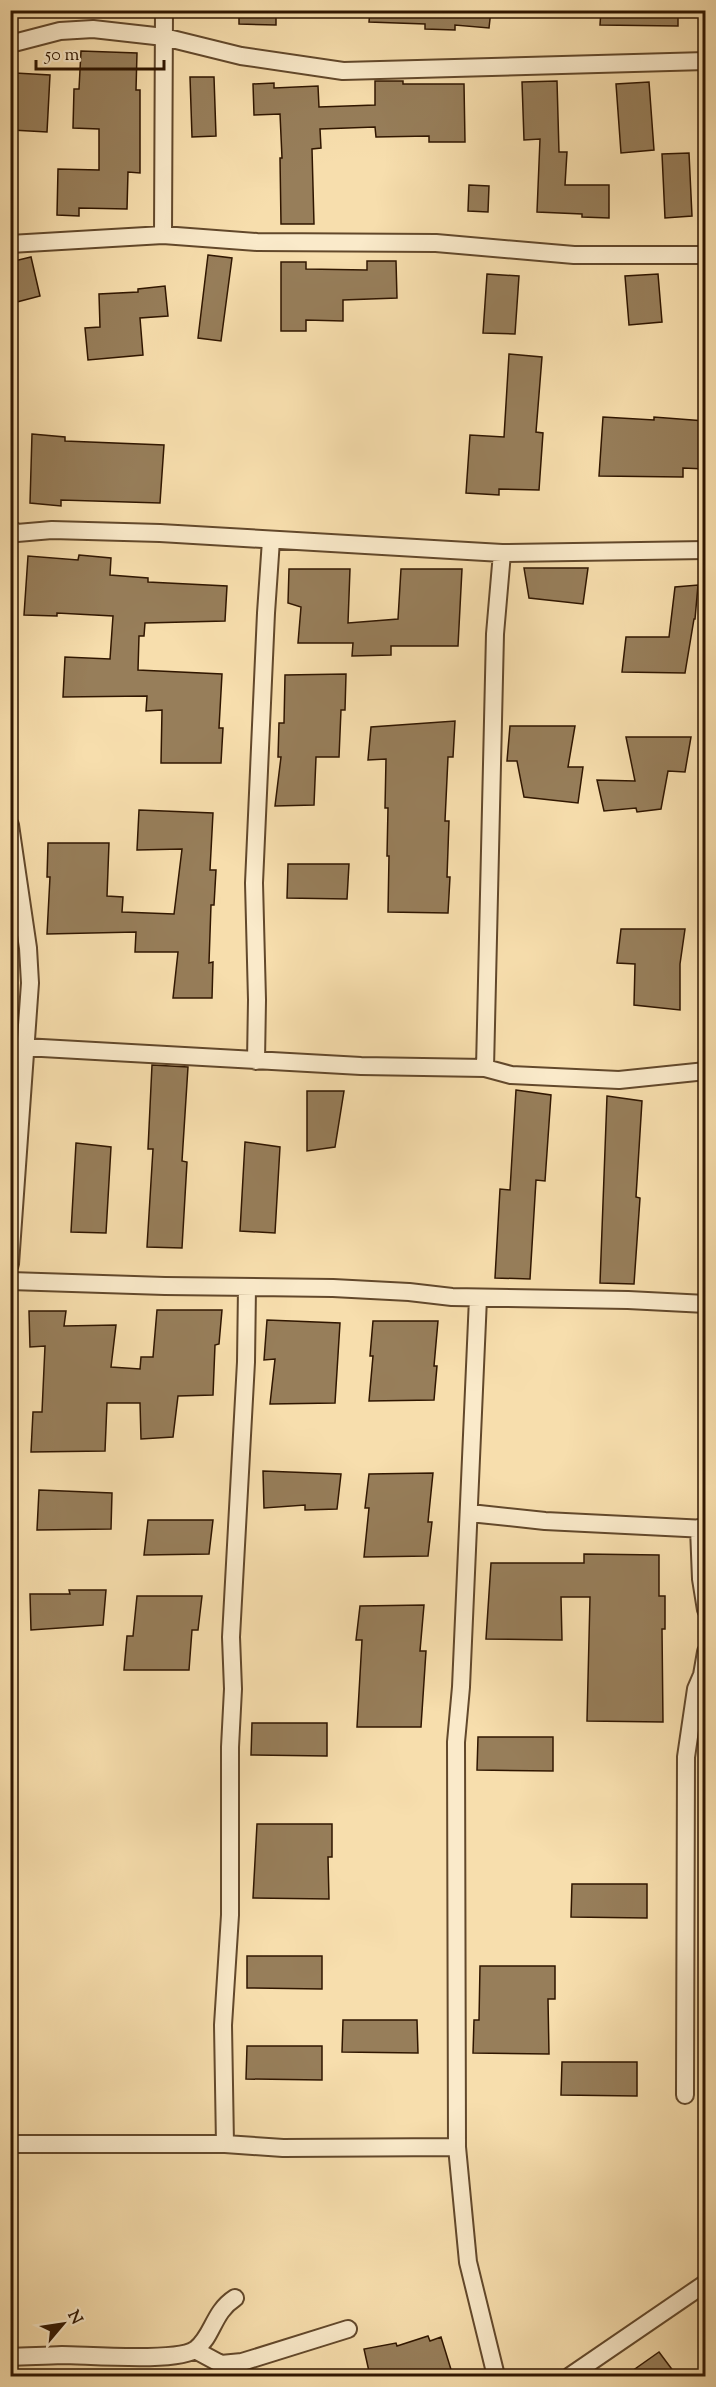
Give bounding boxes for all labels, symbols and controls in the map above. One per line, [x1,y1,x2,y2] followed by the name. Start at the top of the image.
[36,33,164,71] scale bar
[44,43,80,69] text: 50 m
[33,2294,93,2354] north arrow
[61,2307,87,2329] text: N

